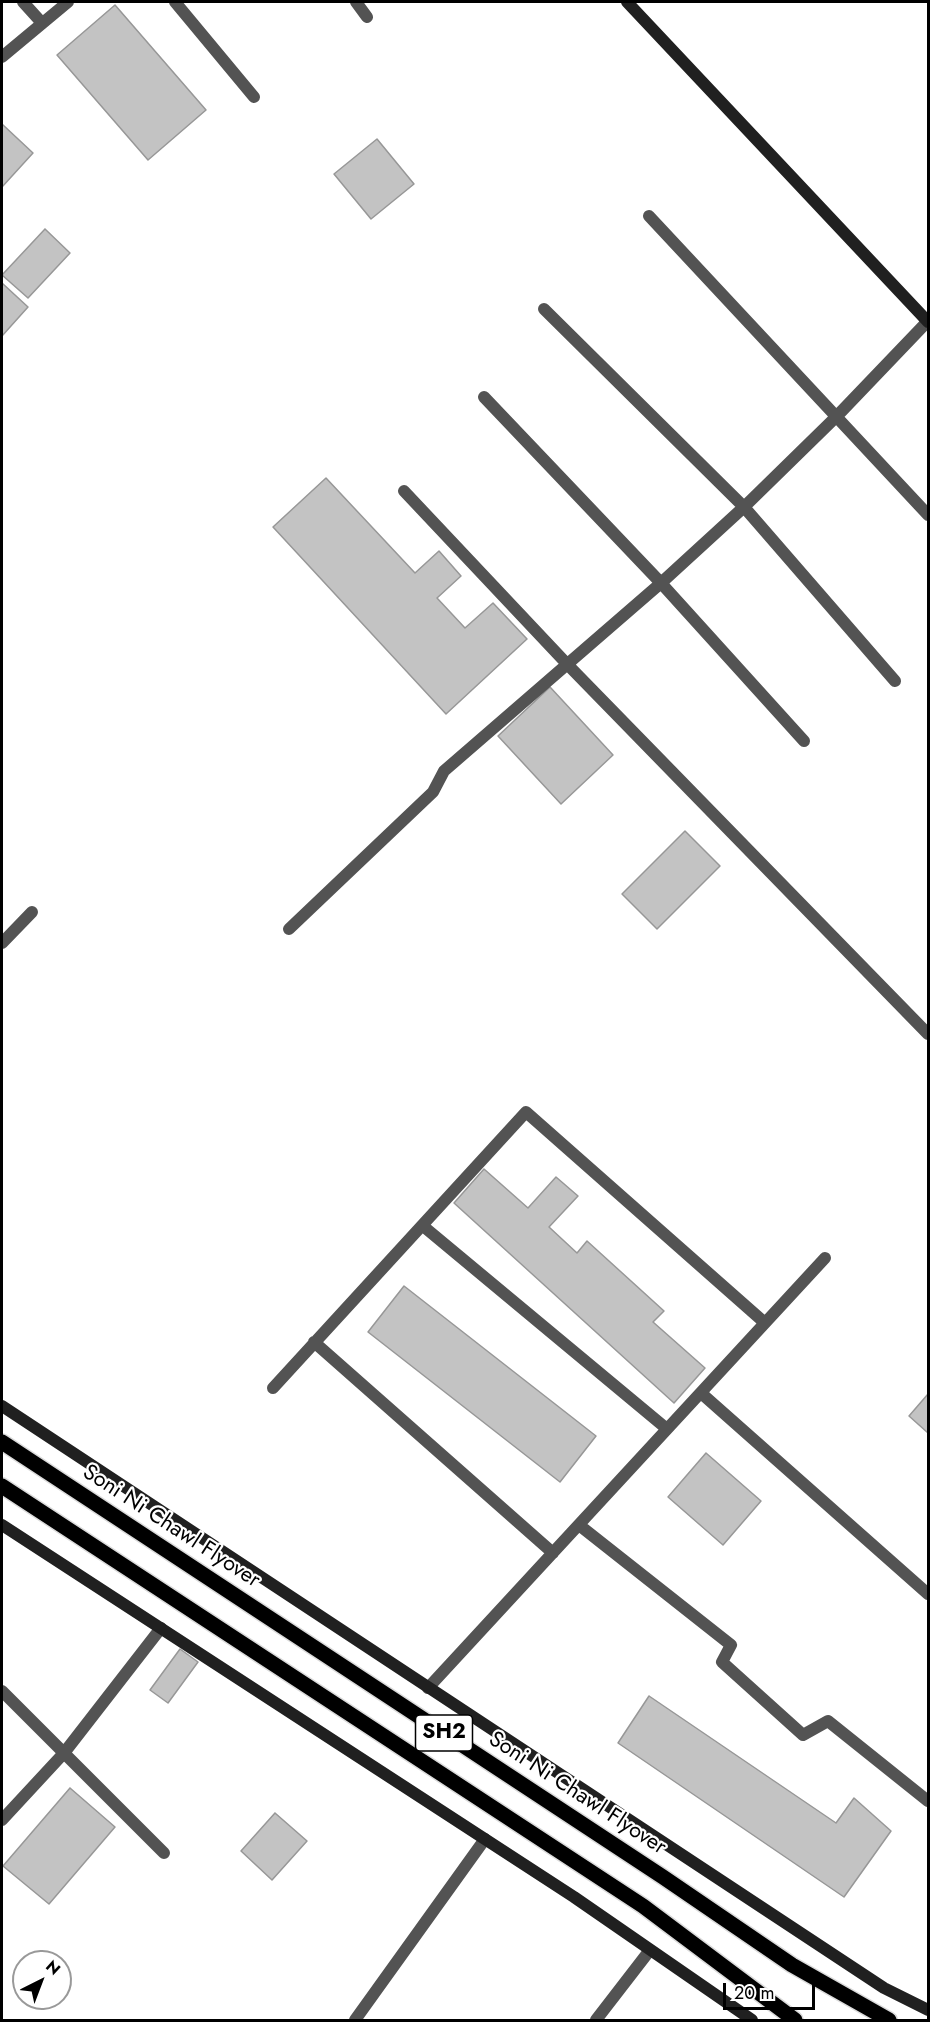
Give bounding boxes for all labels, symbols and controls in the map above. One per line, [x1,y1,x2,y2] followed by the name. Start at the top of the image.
[77,1460,265,1594] street label: Soni Ni Chawl Flyover
[416,1715,472,1751] road number: SH2
[483,1727,671,1861] street label: Soni Ni Chawl Flyover
[12,1950,72,2010] north arrow
[41,1955,65,1981] text: N
[726,1971,818,2009] scale bar
[734,1980,774,2006] text: 20 m

